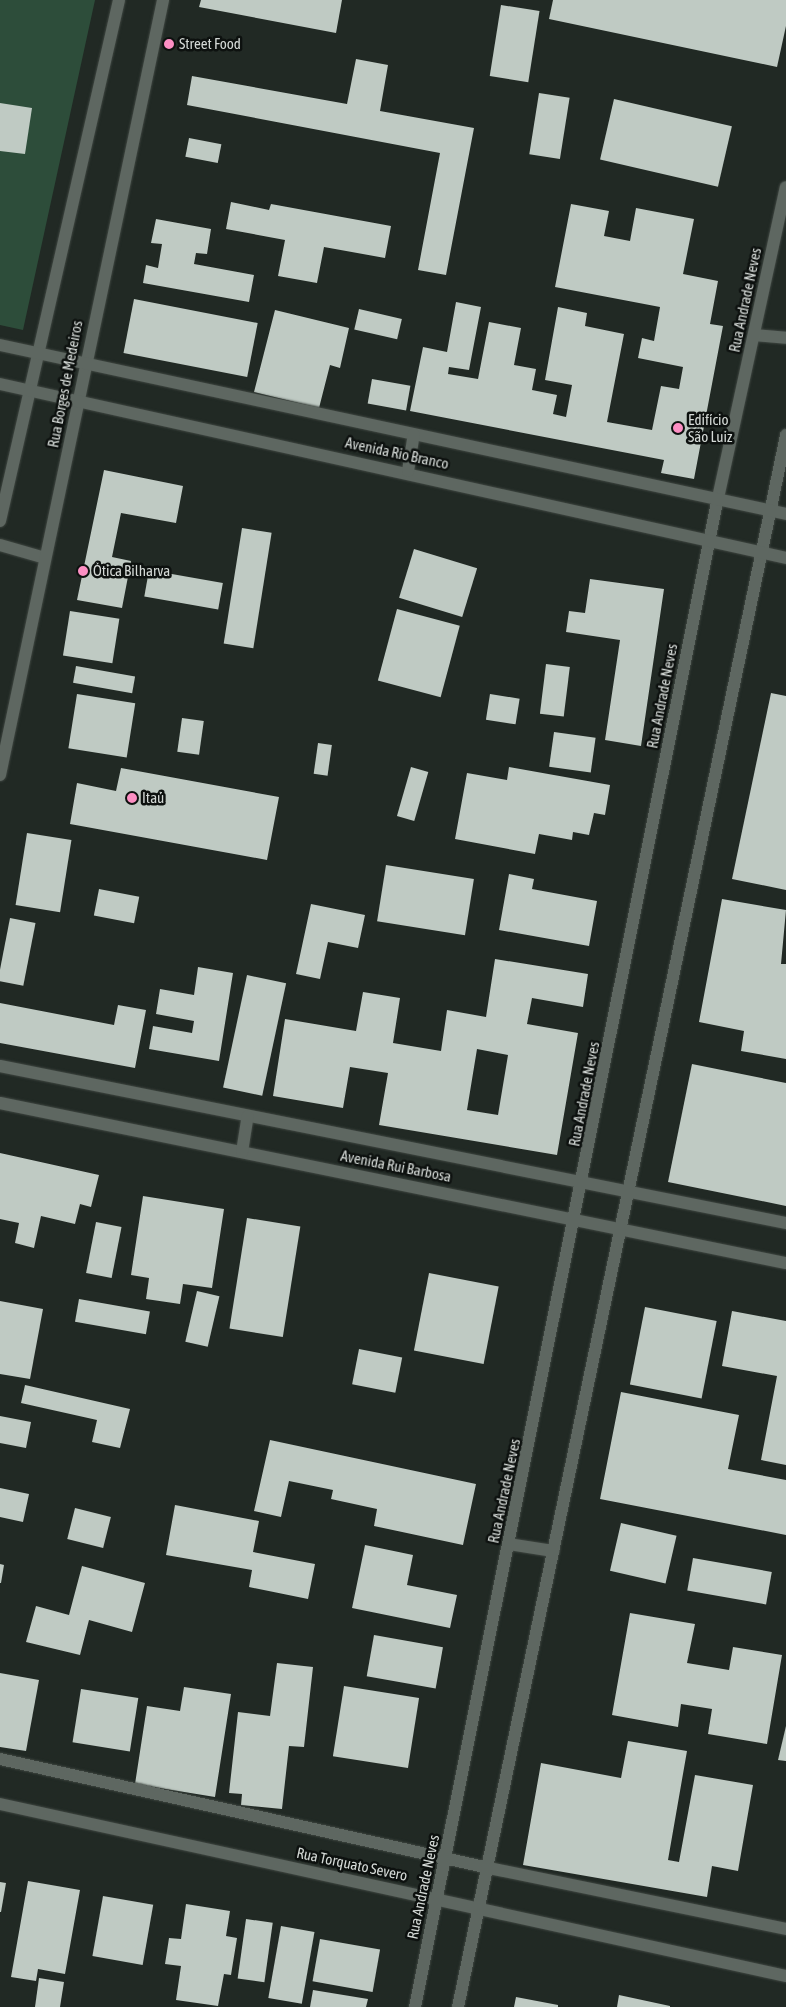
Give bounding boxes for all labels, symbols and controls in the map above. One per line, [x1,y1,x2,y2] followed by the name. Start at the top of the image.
[179,35,241,53] place label: Street Food
[163,38,175,50] marker: Street Food
[725,246,765,354] street label: Rua Andrade Neves
[44,319,86,449] street label: Rua Borges de Medeiros
[688,410,732,445] place label: Edifício São Luiz
[672,422,684,434] marker: Edifício São Luiz
[344,433,450,473] street label: Avenida Rio Branco
[93,562,170,580] place label: Ótica Bilharva
[77,565,89,577] marker: Ótica Bilharva
[643,642,681,750] street label: Rua Andrade Neves
[142,789,164,807] place label: Itaú
[126,792,138,804] marker: Itaú
[565,1040,603,1148] street label: Rua Andrade Neves
[339,1146,453,1186] street label: Avenida Rui Barbosa
[484,1437,524,1545] street label: Rua Andrade Neves
[403,1833,443,1941] street label: Rua Andrade Neves
[295,1843,409,1885] street label: Rua Torquato Severo

